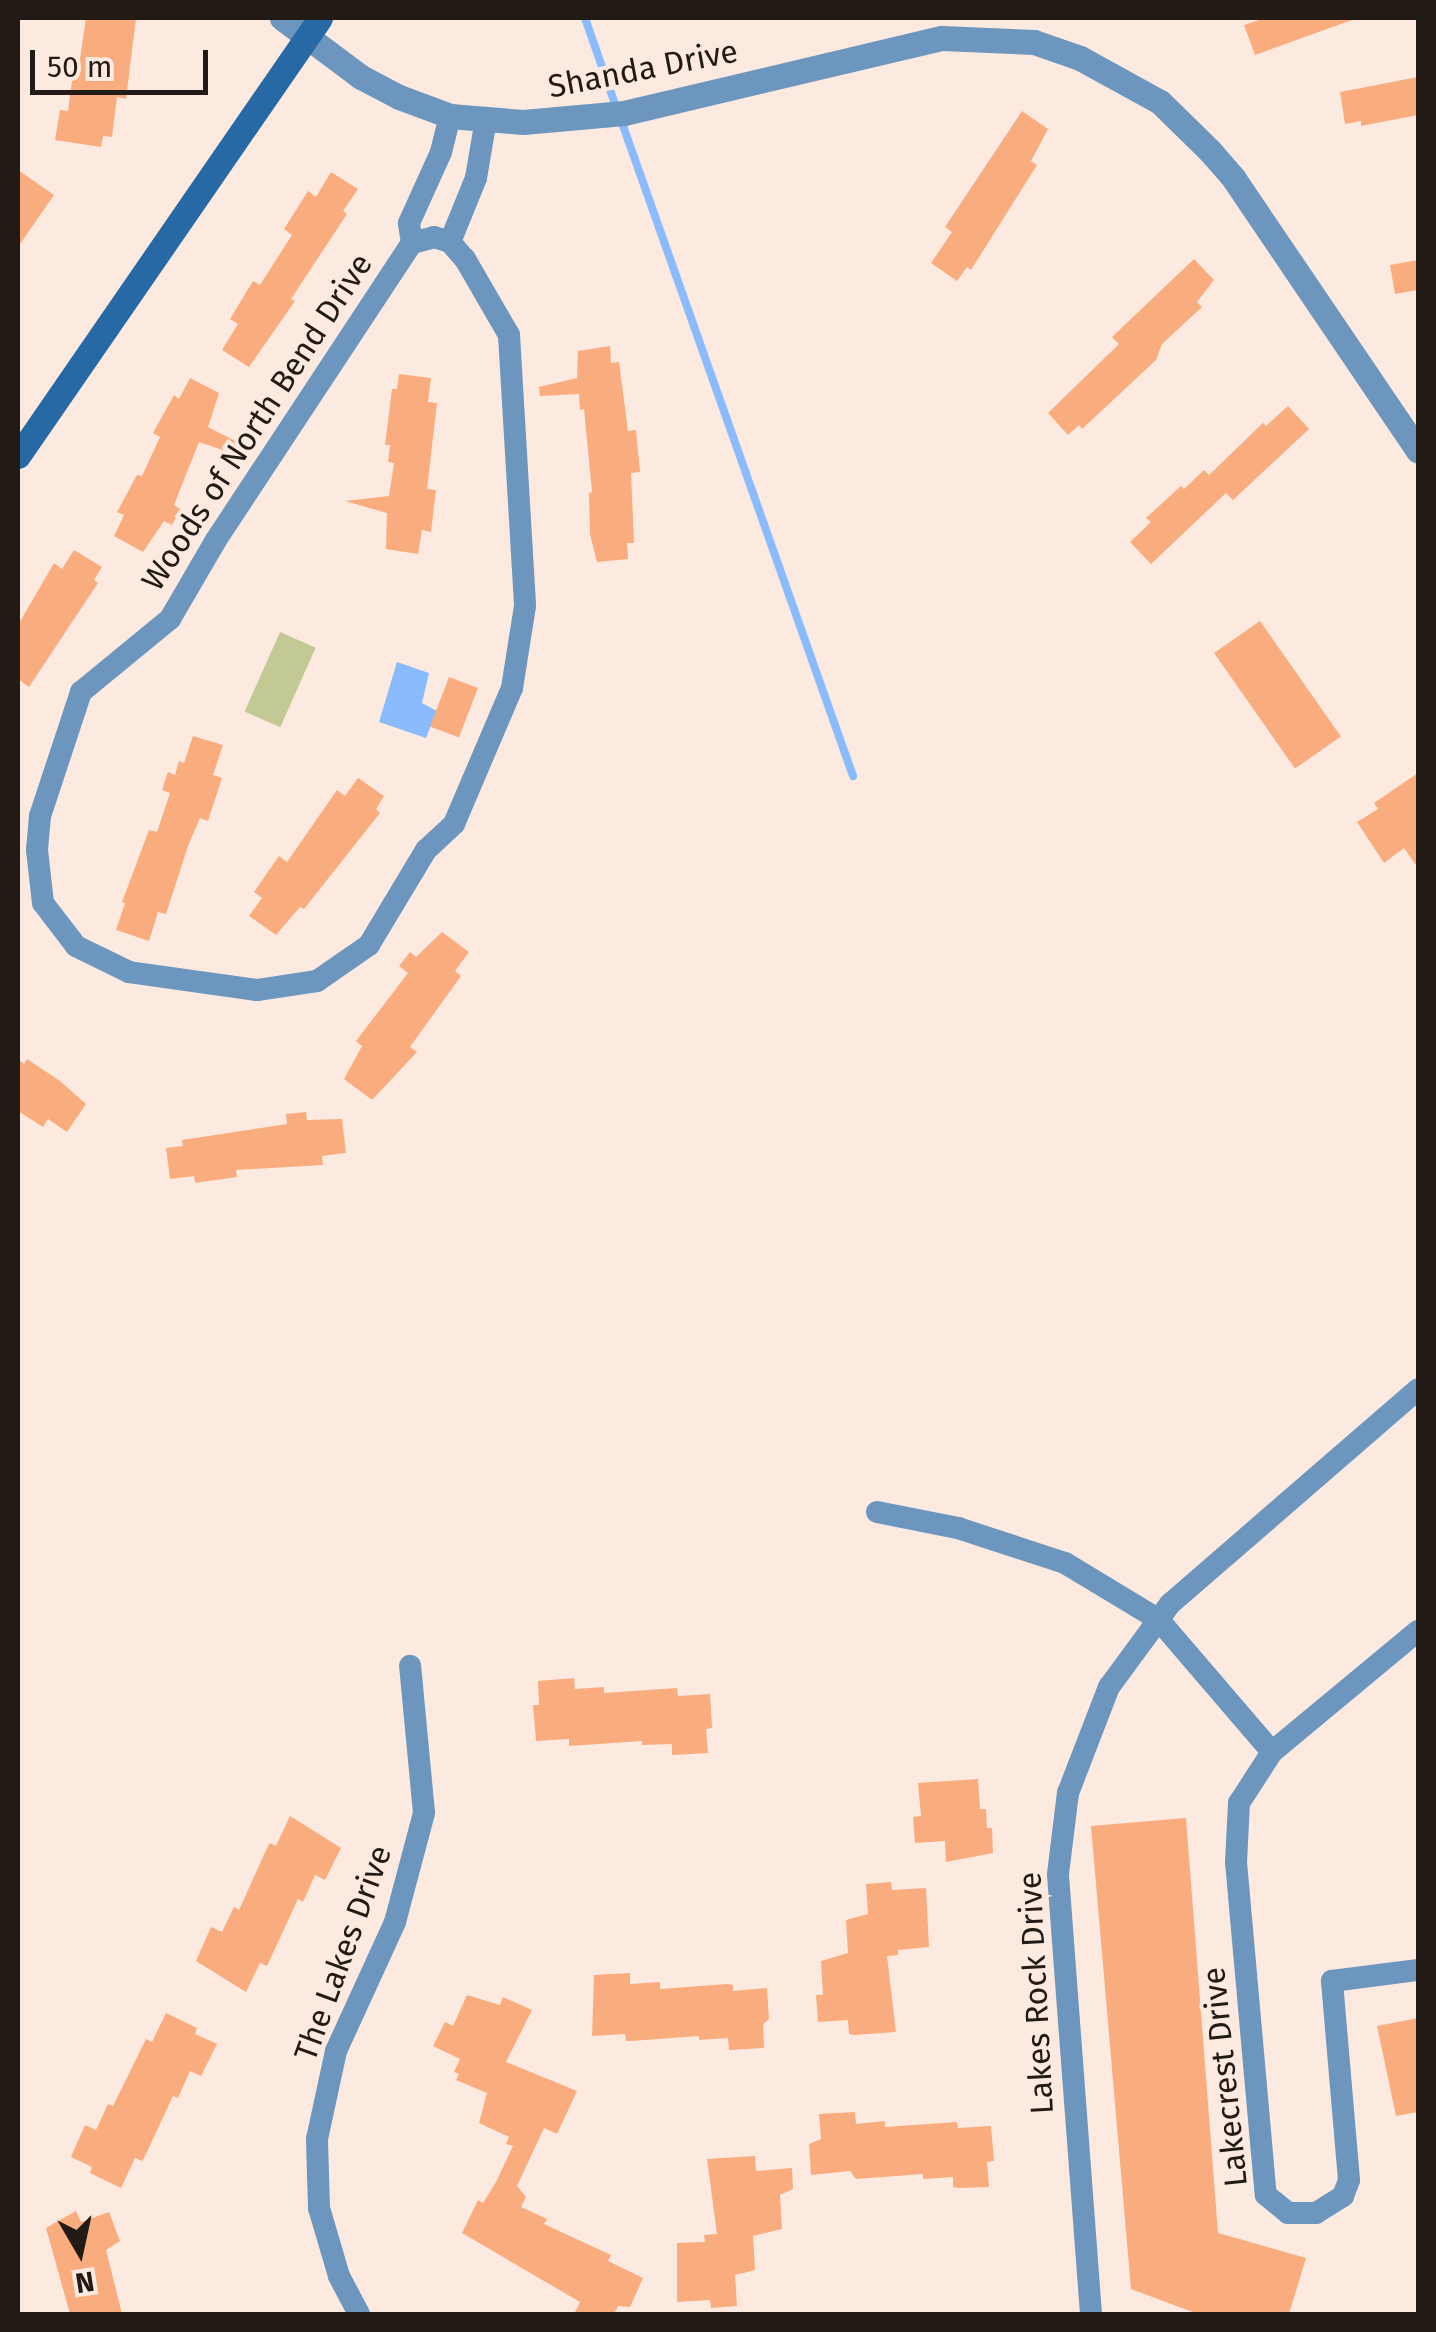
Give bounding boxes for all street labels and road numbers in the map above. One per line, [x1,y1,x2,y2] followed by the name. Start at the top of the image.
[545,32,741,106] street label: Shanda Drive
[134,246,380,598] street label: Woods of North Bend Drive
[286,1840,400,2066] street label: The Lakes Drive
[1010,1871,1062,2115] street label: Lakes Rock Drive
[1194,1965,1256,2189] street label: Lakecrest Drive

